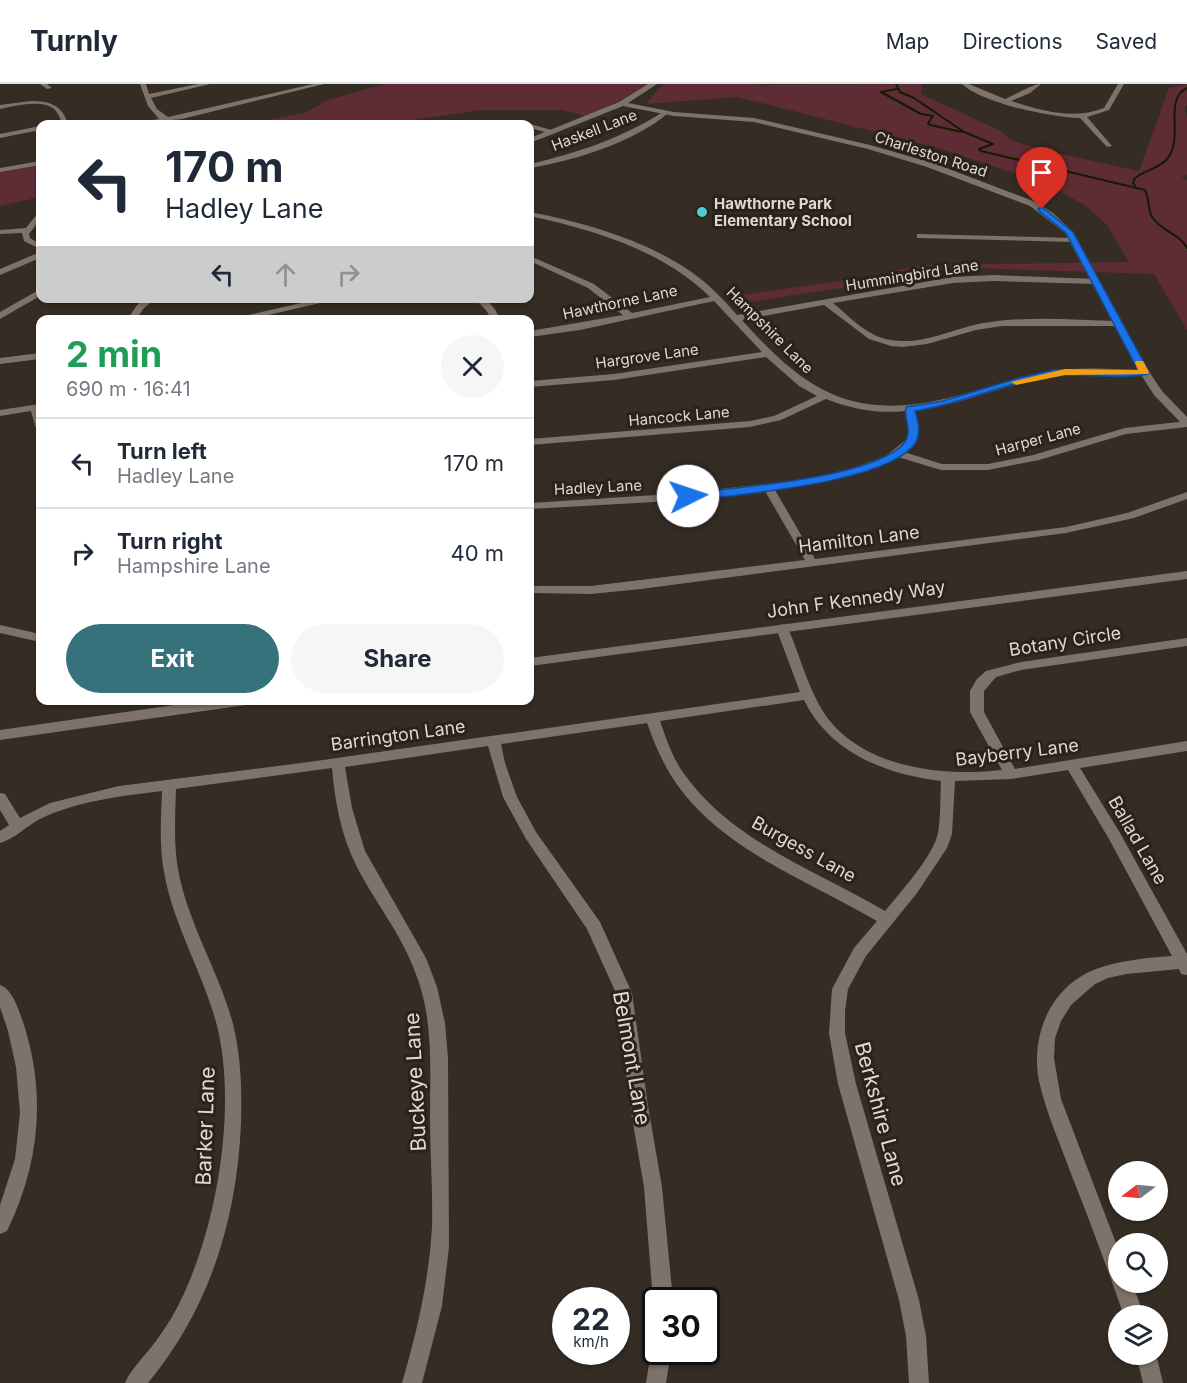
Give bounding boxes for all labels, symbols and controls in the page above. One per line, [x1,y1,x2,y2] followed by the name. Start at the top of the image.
[30,24,118,58] text: Turnly
[886,29,929,54] text: Map
[962,29,1063,54] text: Directions
[1096,29,1157,54] text: Saved
[549,105,639,155] street label: Haskell Lane
[872,127,990,181] street label: Charleston Road
[165,141,283,192] text: 170 m
[66,144,144,222] icon: left
[1016,147,1067,209] pin
[1025,156,1058,189] icon: arrive
[165,192,323,225] text: Hadley Lane
[714,194,852,230] place label: Hawthorne Park Elementary School
[695,205,709,219] marker: Hawthorne Park Elementary School
[844,255,980,295] street label: Hummingbird Lane
[206,258,239,291] icon: left
[269,258,302,291] icon: ahead
[332,258,365,291] icon: right
[561,281,679,323] street label: Hawthorne Lane
[723,283,817,377] street label: Hampshire Lane
[66,332,162,376] text: 2 min
[441,335,504,398] button: close
[594,339,700,373] street label: Hargrove Lane
[66,377,191,401] text: 690 m · 16:41
[628,402,730,430] street label: Hancock Lane
[993,418,1083,460] street label: Harper Lane
[117,438,207,464] text: Turn left
[66,447,99,480] icon: left
[444,450,504,476] text: 170 m
[117,464,234,488] text: Hadley Lane
[656,464,720,528] position arrow
[554,475,642,499] street label: Hadley Lane
[797,521,921,557] street label: Hamilton Lane
[117,528,223,554] text: Turn right
[66,537,99,570] icon: right
[450,540,504,566] text: 40 m
[117,554,271,578] text: Hampshire Lane
[766,576,946,622] street label: John F Kennedy Way
[1007,622,1123,660] street label: Botany Circle
[66,624,279,693] button: Exit
[291,624,504,693] button: Share
[329,715,467,755] street label: Barrington Lane
[954,734,1080,770] street label: Bayberry Lane
[1104,792,1172,888] street label: Ballad Lane
[748,812,860,886] street label: Burgess Lane
[608,989,656,1127] street label: Belmont Lane
[399,1012,431,1152] street label: Buckeye Lane
[850,1039,912,1189] street label: Berkshire Lane
[190,1066,220,1186] street label: Barker Lane
[1108,1161,1168,1221] north arrow
[1108,1161,1168,1365] map controls
[1108,1233,1168,1293] button: search
[642,1287,720,1365] speed limit sign: 30
[572,1301,610,1337] text: 22
[1108,1305,1168,1365] button: layers
[573,1332,609,1351] text: km/h

